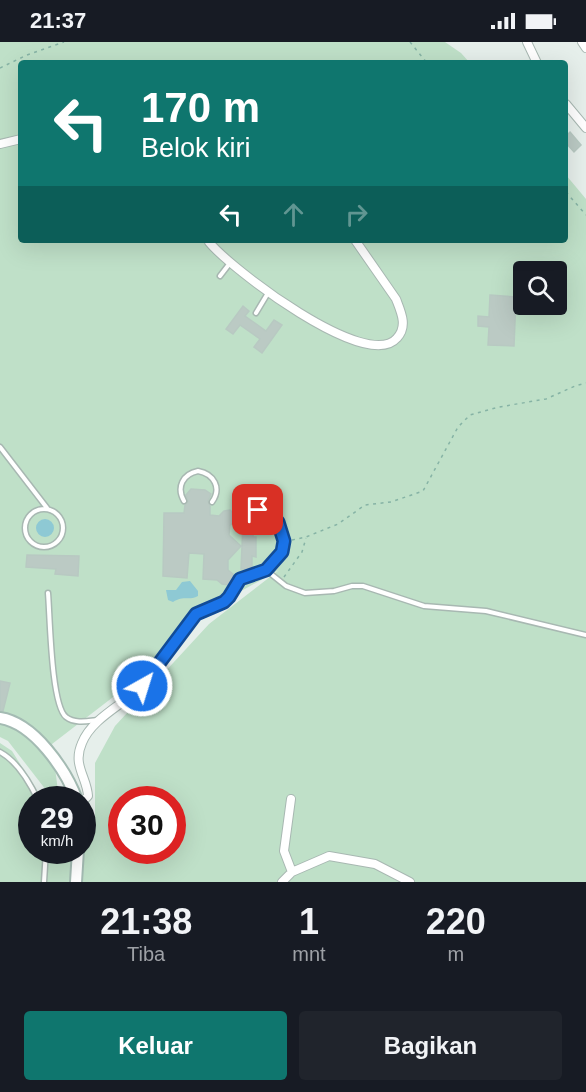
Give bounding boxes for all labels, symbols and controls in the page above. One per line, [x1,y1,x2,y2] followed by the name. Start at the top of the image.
[30,8,86,33] text: 21:37
[42,84,120,162] icon: left
[141,84,260,131] text: 170 m
[141,133,251,163] text: Belok kiri
[214,198,247,231] icon: left
[277,198,310,231] icon: ahead
[340,198,373,231] icon: right
[513,261,567,315] map controls
[513,261,567,315] button: search
[232,484,283,535] pin
[241,493,274,526] icon: arrive
[110,654,174,718] position arrow
[108,786,186,864] speed limit sign: 30
[40,801,74,834] text: 29
[41,832,73,849] text: km/h
[100,901,192,942] text: 21:38
[299,901,319,942] text: 1
[426,901,486,942] text: 220
[127,943,165,965] text: Tiba
[292,943,326,965] text: mnt
[448,943,464,965] text: m
[24,1011,287,1080] button: Keluar
[299,1011,562,1080] button: Bagikan

